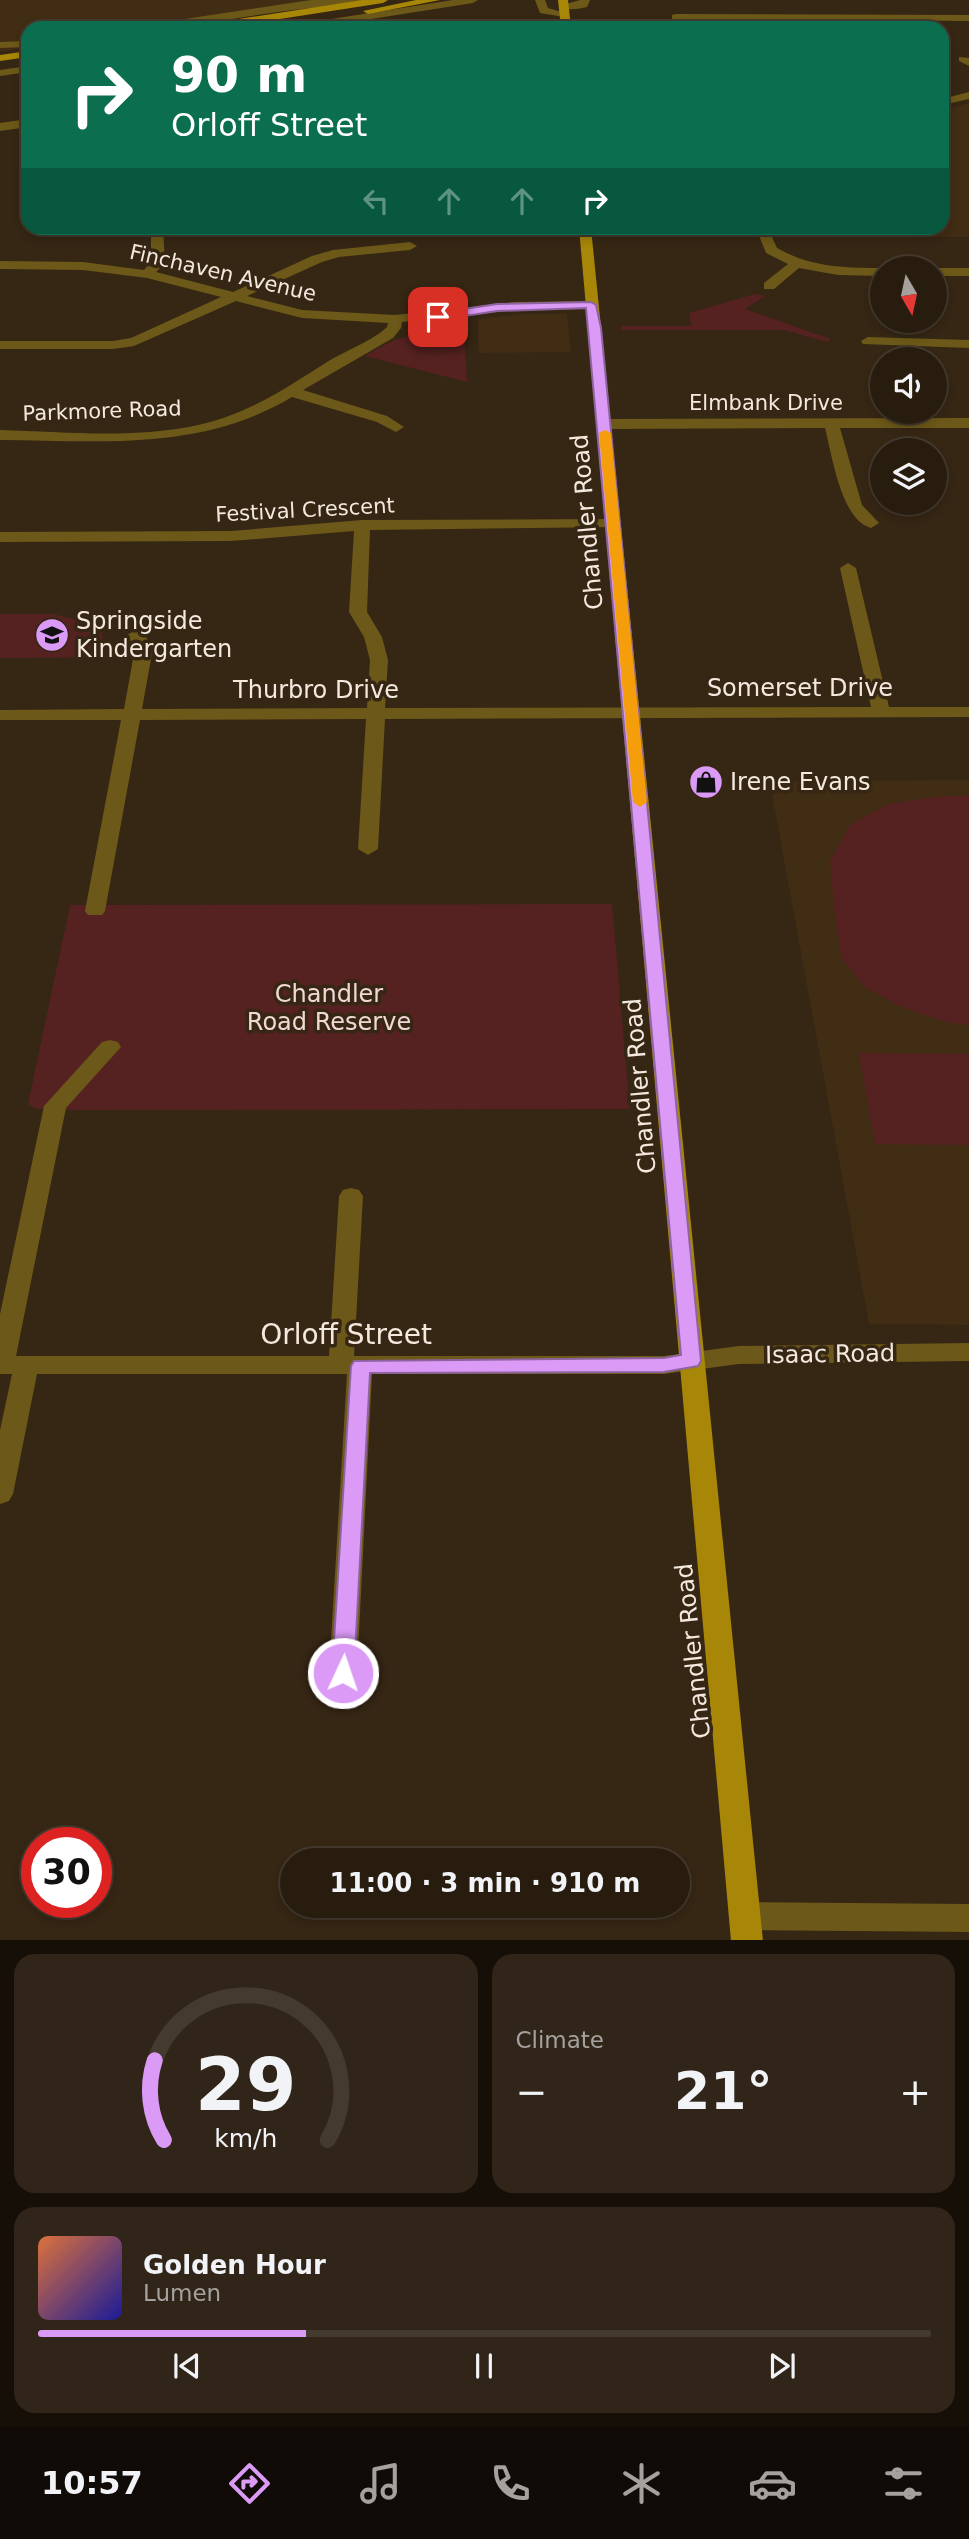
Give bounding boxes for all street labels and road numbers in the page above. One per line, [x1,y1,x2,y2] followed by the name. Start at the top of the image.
[127,240,319,306] street label: Finchaven Avenue
[689,391,843,415] street label: Elmbank Drive
[22,396,182,426] street label: Parkmore Road
[565,433,609,611] street label: Chandler Road
[215,493,395,527] street label: Festival Crescent
[707,674,893,702] street label: Somerset Drive
[232,676,399,704] street label: Thurbro Drive
[618,997,662,1175] street label: Chandler Road
[260,1318,432,1351] street label: Orloff Street
[765,1339,895,1369] street label: Isaac Road
[670,1562,716,1740] street label: Chandler Road

